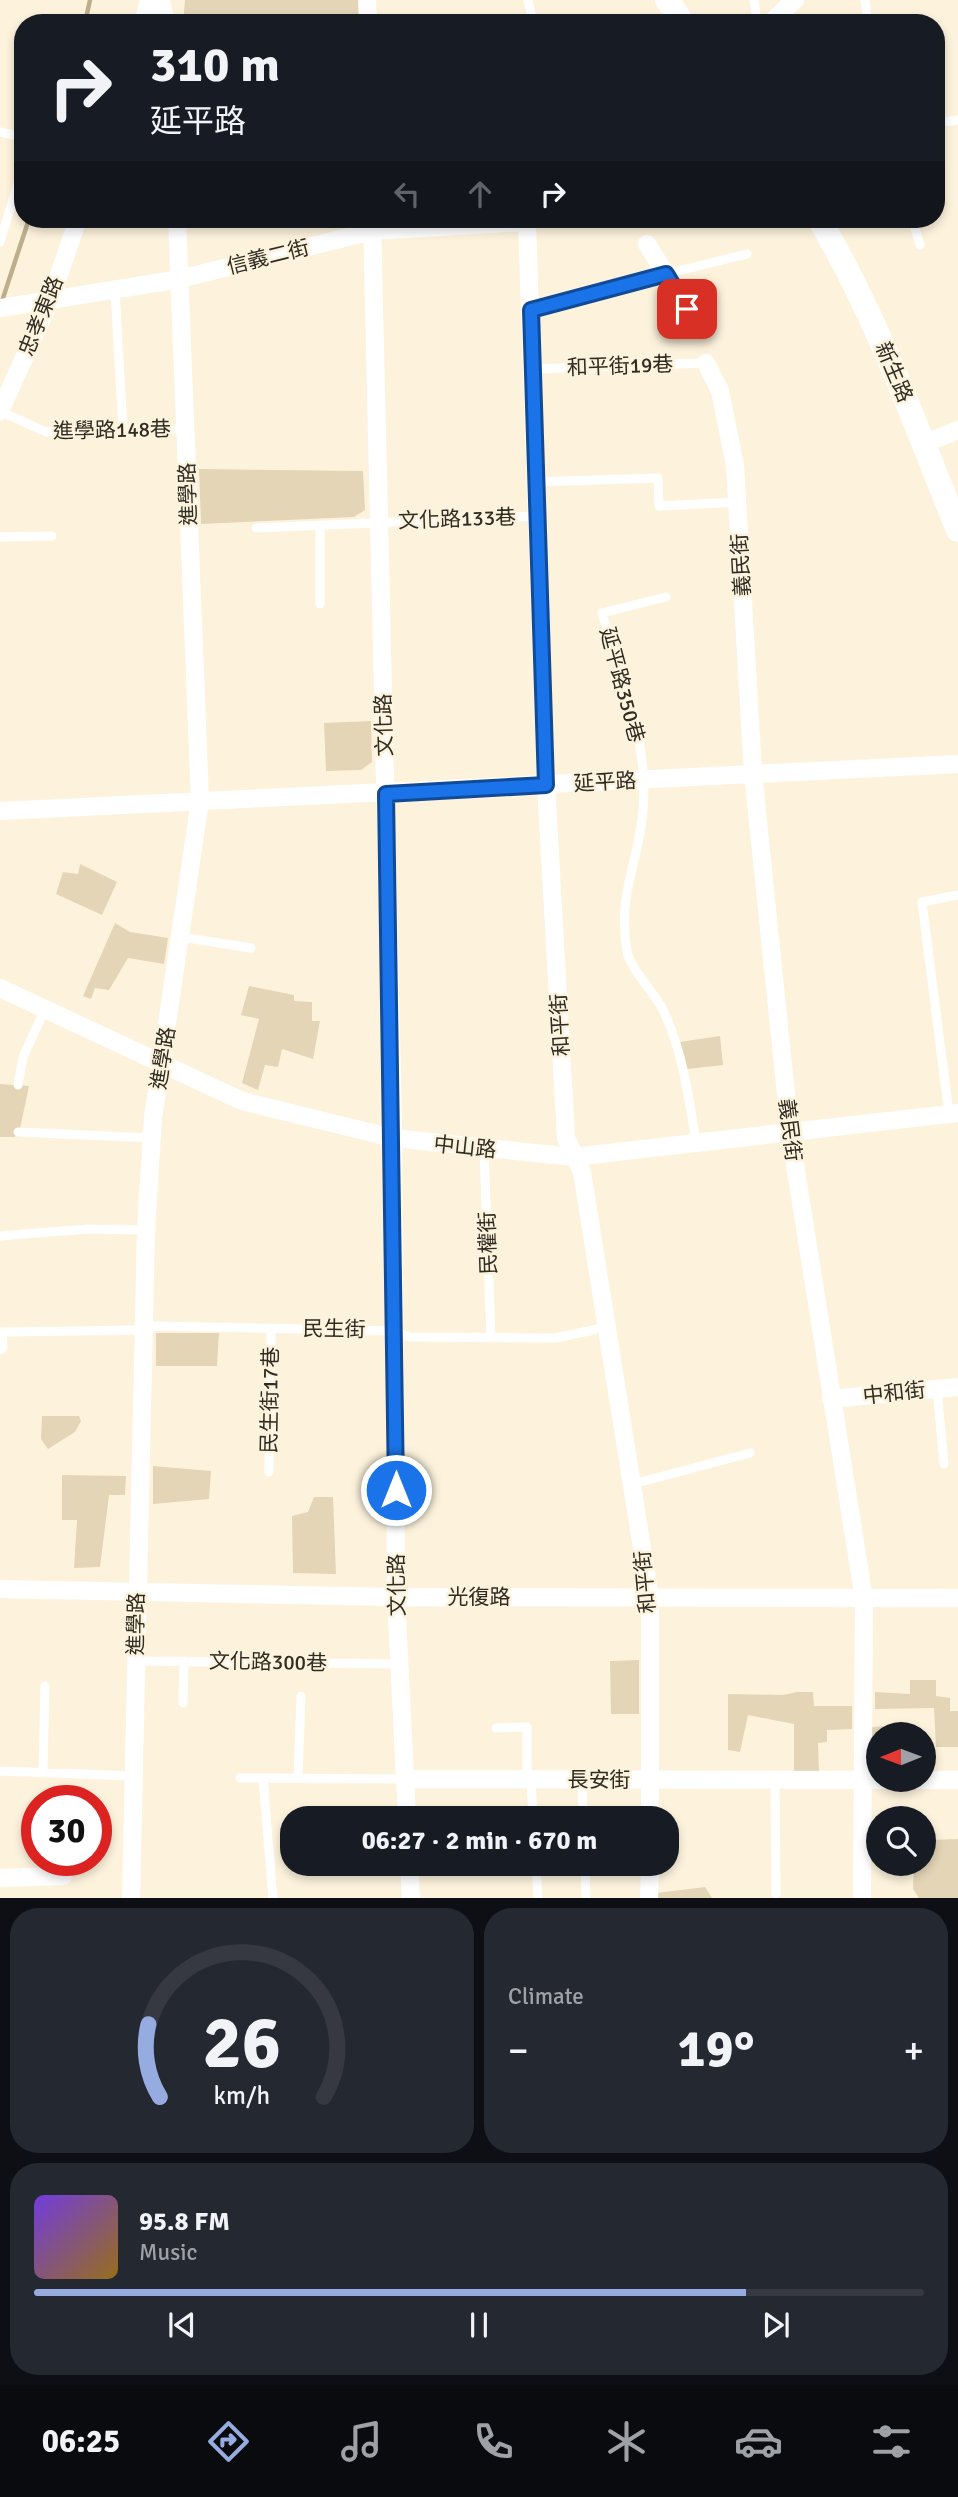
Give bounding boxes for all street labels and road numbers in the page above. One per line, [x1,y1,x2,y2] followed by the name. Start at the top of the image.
[224,234,312,280] street label: 信義二街
[13,272,69,360] street label: 忠孝東路
[870,338,918,406] street label: 新生路
[566,351,674,381] street label: 和平街19巷
[53,416,171,444] street label: 進學路148巷
[174,462,202,526] street label: 進學路
[398,504,516,534] street label: 文化路133巷
[726,533,756,597] street label: 義民街
[594,625,650,745] street label: 延平路350巷
[370,693,398,757] street label: 文化路
[573,767,637,797] street label: 延平路
[545,993,575,1057] street label: 和平街
[145,1025,181,1091] street label: 進學路
[773,1097,807,1163] street label: 義民街
[432,1131,498,1163] street label: 中山路
[474,1211,502,1275] street label: 民權街
[302,1315,366,1343] street label: 民生街
[256,1346,284,1454] street label: 民生街17巷
[861,1377,927,1409] street label: 中和街
[629,1549,661,1615] street label: 和平街
[383,1553,411,1617] street label: 文化路
[448,1584,511,1610] street label: 光復路
[122,1592,150,1656] street label: 進學路
[209,1648,327,1676] street label: 文化路300巷
[568,1767,631,1793] street label: 長安街

